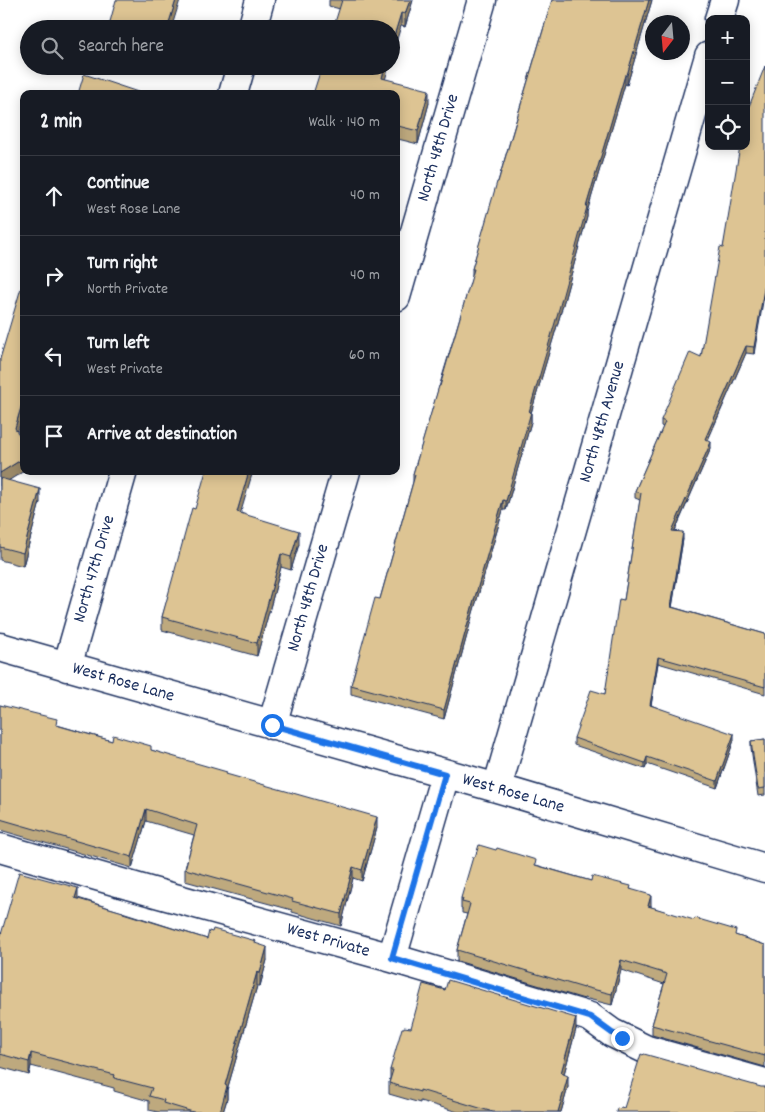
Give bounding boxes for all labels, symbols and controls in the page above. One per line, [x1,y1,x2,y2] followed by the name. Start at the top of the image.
[645,15,690,60] north arrow
[705,15,750,150] map controls
[705,15,750,60] button: +
[20,20,400,75] search box
[38,34,66,62] icon: search
[78,34,164,61] text: Search here
[705,60,750,105] button: −
[412,91,466,205] street label: North 48th Drive
[705,105,750,150] button: locate
[40,108,82,138] text: 2 min
[308,111,380,134] text: Walk · 140 m
[87,171,149,198] text: Continue
[40,182,68,210] icon: ahead
[350,184,380,207] text: 40 m
[87,198,180,221] text: West Rose Lane
[87,251,158,278] text: Turn right
[40,262,68,290] icon: right
[350,264,380,287] text: 40 m
[87,278,168,301] text: North Private
[87,331,150,358] text: Turn left
[40,342,68,370] icon: left
[349,344,380,367] text: 60 m
[87,358,163,381] text: West Private
[574,358,632,486] street label: North 48th Avenue
[40,422,68,450] icon: arrive
[87,422,237,449] text: Arrive at destination
[68,512,122,626] street label: North 47th Drive
[282,541,336,655] street label: North 48th Drive
[69,657,177,710] street label: West Rose Lane
[261,714,284,737] route start
[459,768,567,821] street label: West Rose Lane
[284,917,372,965] street label: West Private
[611,1027,634,1050] route end

